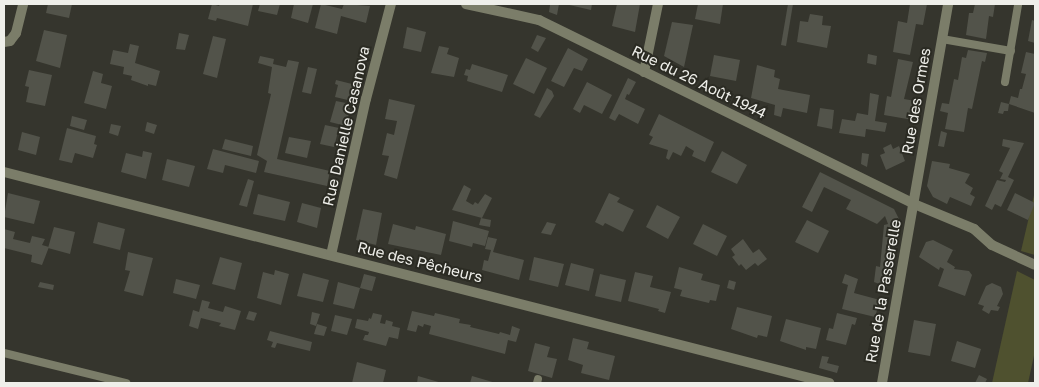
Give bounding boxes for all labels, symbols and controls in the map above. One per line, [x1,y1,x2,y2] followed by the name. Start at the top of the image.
[629,42,769,122] street label: Rue du 26 Août 1944
[319,44,373,208] street label: Rue Danielle Casanova
[898,46,934,156] street label: Rue des Ormes
[862,218,904,364] street label: Rue de la Passerelle
[356,238,484,286] street label: Rue des Pêcheurs

